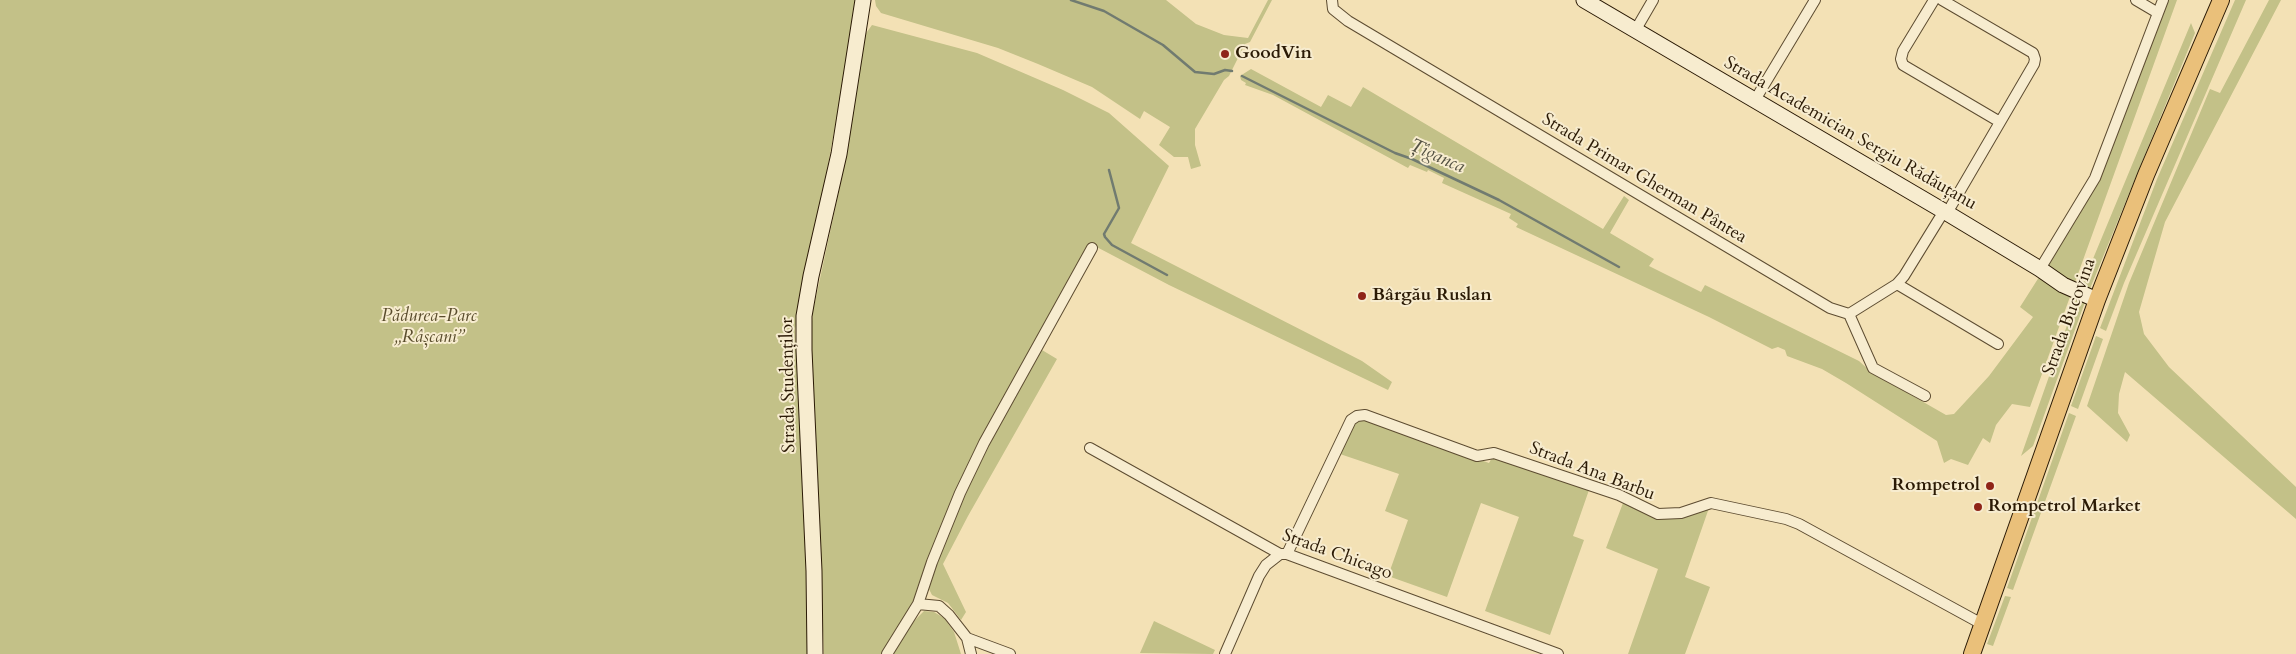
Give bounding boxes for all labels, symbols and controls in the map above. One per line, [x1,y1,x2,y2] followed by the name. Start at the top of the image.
[1235,43,1312,65] place label: GoodVin
[1219,48,1231,60] marker: GoodVin
[1720,52,1980,216] street label: Strada Academician Sergiu Rădăuțanu
[1538,109,1750,249] street label: Strada Primar Gherman Pântea
[1406,135,1468,179] water label: Țîganca
[2039,255,2101,379] street label: Strada Bucovina
[1372,285,1492,307] place label: Bârgău Ruslan
[1356,290,1368,302] marker: Bârgău Ruslan
[381,306,477,348] park label: Pădurea-Parc „Râșcani”
[777,317,801,453] street label: Strada Studenților
[1526,438,1658,506] street label: Strada Ana Barbu
[1892,475,1980,497] place label: Rompetrol
[1984,480,1996,492] marker: Rompetrol
[1988,496,2140,518] place label: Rompetrol Market
[1972,501,1984,513] marker: Rompetrol Market
[1279,525,1395,585] street label: Strada Chicago

